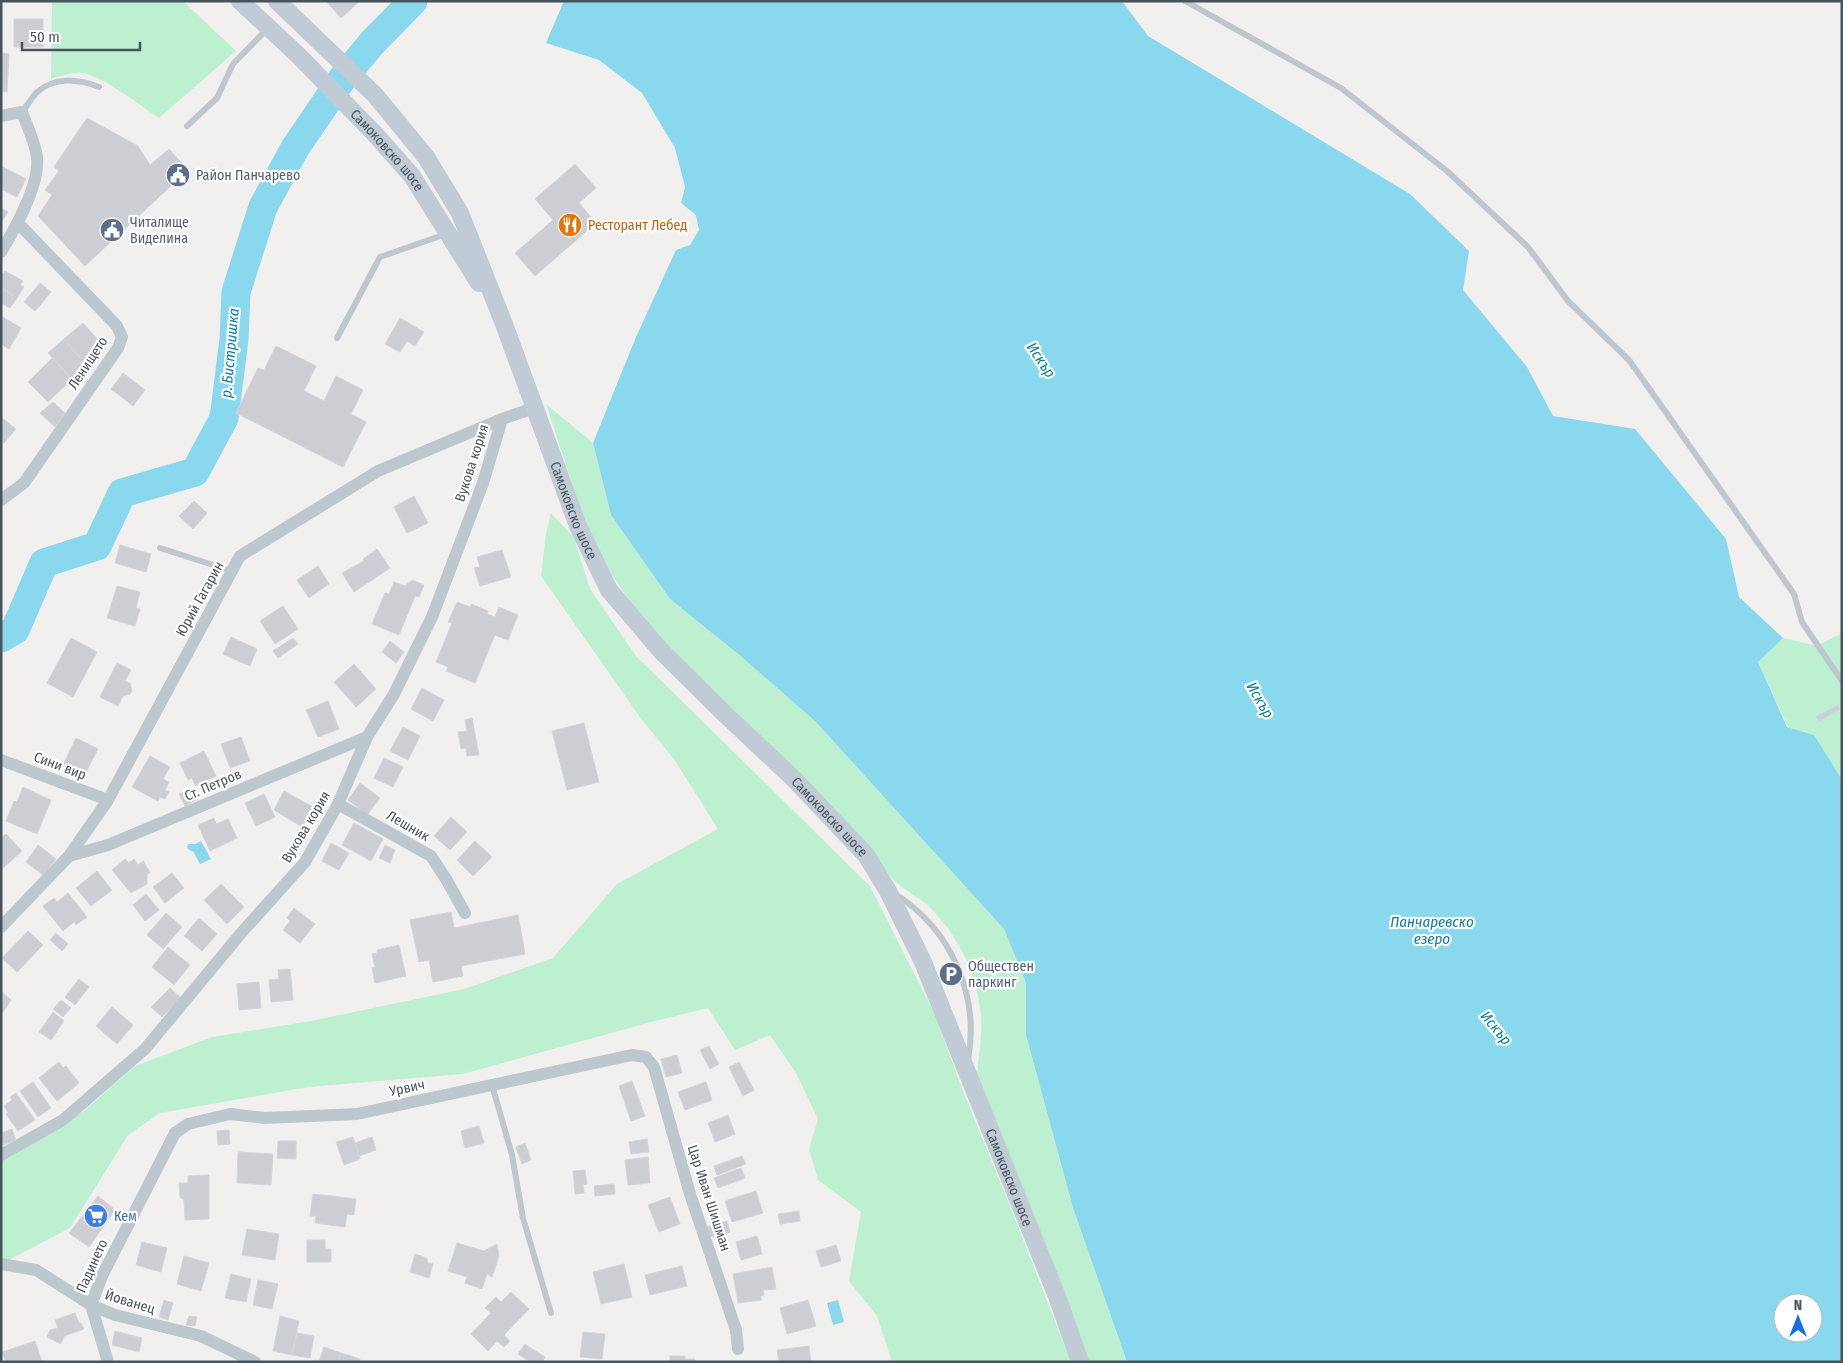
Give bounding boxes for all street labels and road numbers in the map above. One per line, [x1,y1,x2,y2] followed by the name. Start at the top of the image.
[347,106,428,194] street label: Самоковско шосе
[65,333,111,393] street label: Ленището
[451,422,493,504] street label: Вукова кория
[547,459,601,562] street label: Самоковско шосе
[172,558,228,640] street label: Юрий Гагарин
[31,748,89,784] street label: Сини вир
[182,765,244,805] street label: Ст. Петров
[788,773,872,860] street label: Самоковско шосе
[278,788,334,866] street label: Вукова кория
[384,807,433,845] street label: Лешник
[387,1076,426,1100] street label: Урвич
[982,1126,1036,1229] street label: Самоковско шосе
[684,1143,734,1253] street label: Цар Иван Шишман
[73,1237,111,1295] street label: Падинето
[103,1286,158,1318] street label: Йованец

